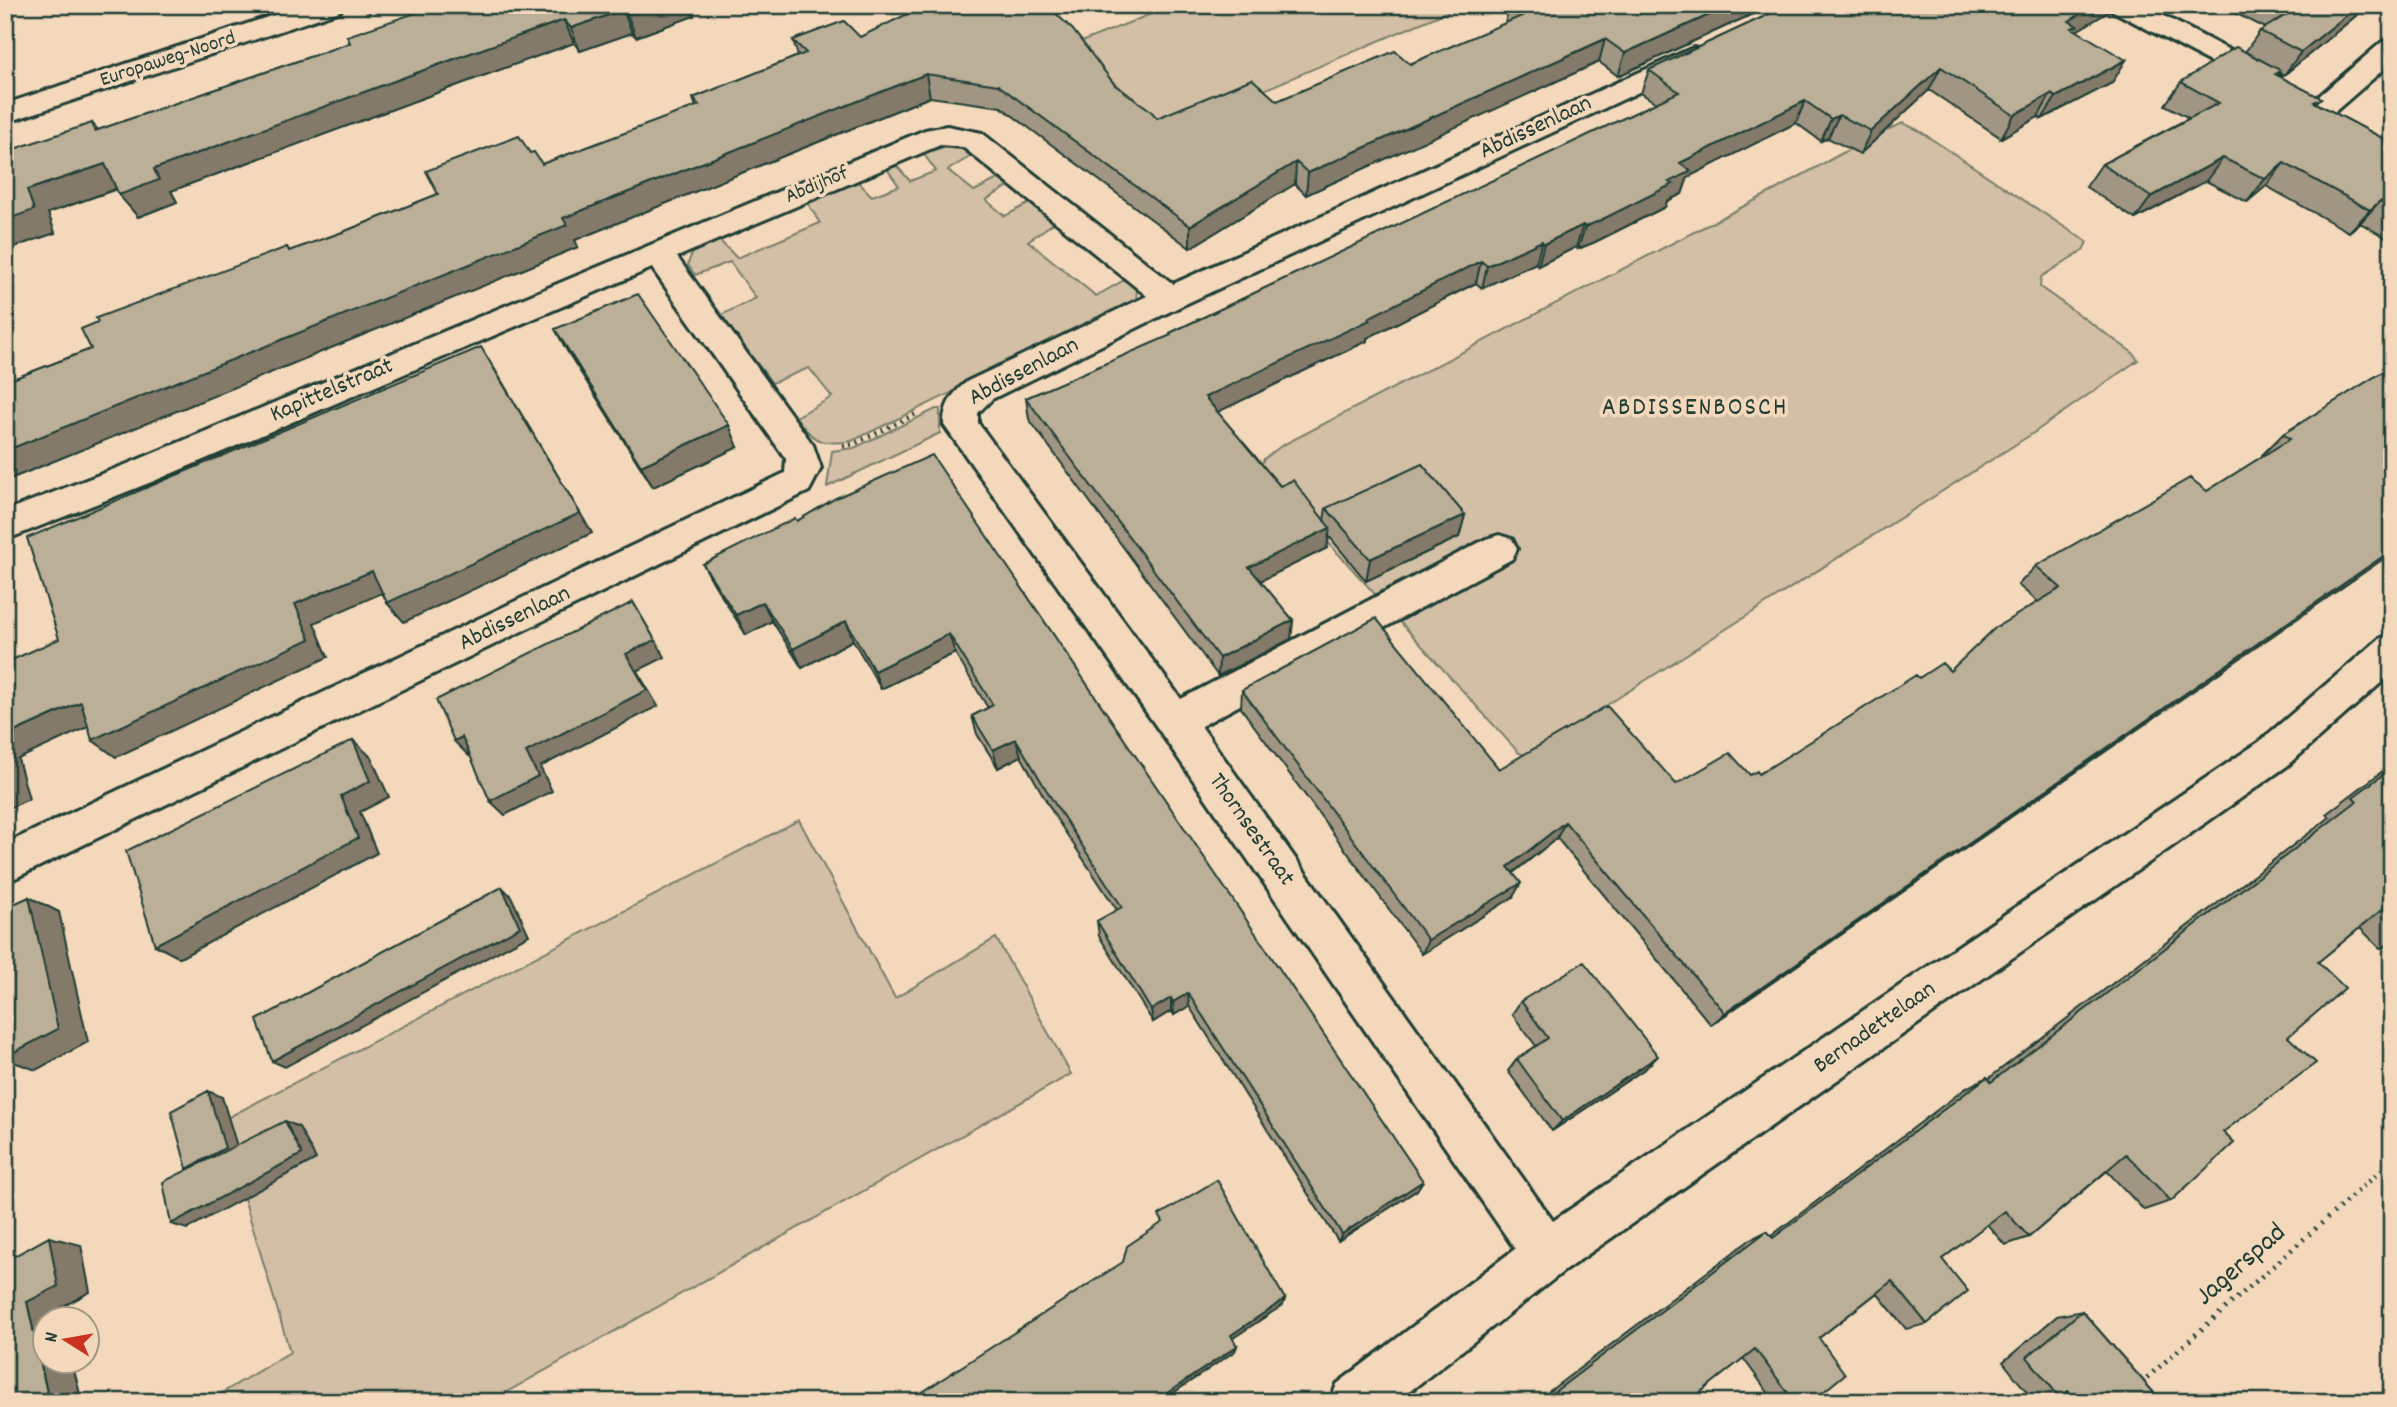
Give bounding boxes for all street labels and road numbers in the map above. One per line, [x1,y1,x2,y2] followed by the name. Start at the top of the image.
[96,24,240,96] street label: Europaweg-Noord
[1474,87,1598,169] street label: Abdissenlaan
[781,159,854,213] street label: Abdijhof
[963,329,1085,415] street label: Abdissenlaan
[265,350,399,432] street label: Kapittelstraat
[453,577,577,661] street label: Abdissenlaan
[1199,767,1303,894] street label: Thornsestraat
[1807,973,1943,1083] street label: Bernadettelaan
[2188,1215,2296,1317] street label: Jagerspad

